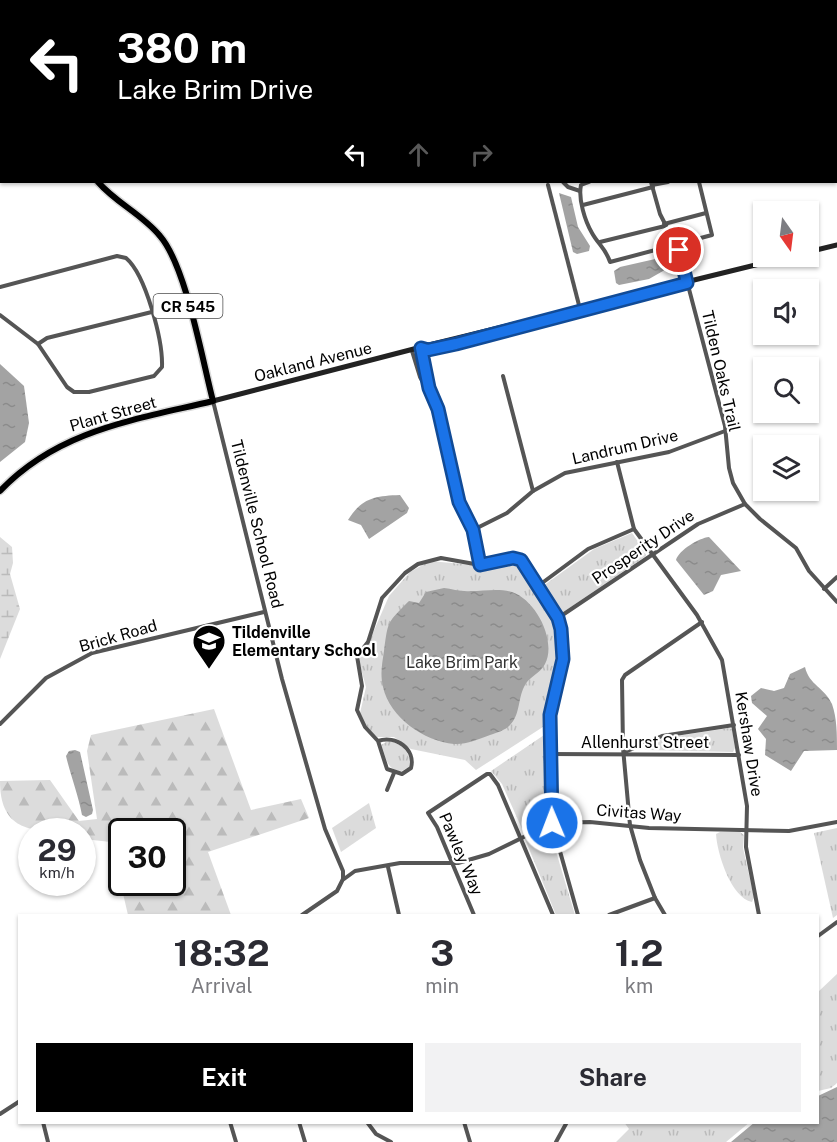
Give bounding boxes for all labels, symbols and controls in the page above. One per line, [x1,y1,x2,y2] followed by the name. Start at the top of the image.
[117,23,247,72] text: 380 m
[18,24,96,102] icon: left
[117,73,313,105] text: Lake Brim Drive
[339,138,372,171] icon: left
[402,138,435,171] icon: ahead
[465,138,498,171] icon: right
[753,201,819,267] north arrow
[753,201,819,501] map controls
[653,224,704,275] pin
[662,233,695,266] icon: arrive
[753,279,819,345] button: sound
[154,294,222,318] road number: CR 545
[698,309,744,433] street label: Tilden Oaks Trail
[252,338,374,386] street label: Oakland Avenue
[753,357,819,423] button: search
[67,393,159,435] street label: Plant Street
[570,426,680,468] street label: Landrum Drive
[753,435,819,501] button: layers
[227,438,287,610] street label: Tildenville School Road
[588,506,698,588] street label: Prosperity Drive
[77,616,159,656] street label: Brick Road
[191,623,227,670] school or university icon: Tildenville Elementary School
[232,623,377,660] place label: Tildenville Elementary School
[406,653,518,672] park label: Lake Brim Park
[731,690,767,798] street label: Kershaw Drive
[581,733,709,752] street label: Allenhurst Street
[520,791,584,855] position arrow
[596,801,683,825] street label: Civitas Way
[435,810,487,899] street label: Pawley Way
[108,818,186,896] speed limit sign: 30
[38,832,76,868] text: 29
[39,864,75,881] text: km/h
[174,932,270,974] text: 18:32
[430,932,454,974] text: 3
[615,932,663,974] text: 1.2
[191,974,252,998] text: Arrival
[425,974,459,998] text: min
[625,974,653,998] text: km
[36,1043,413,1112] button: Exit
[425,1043,801,1112] button: Share

